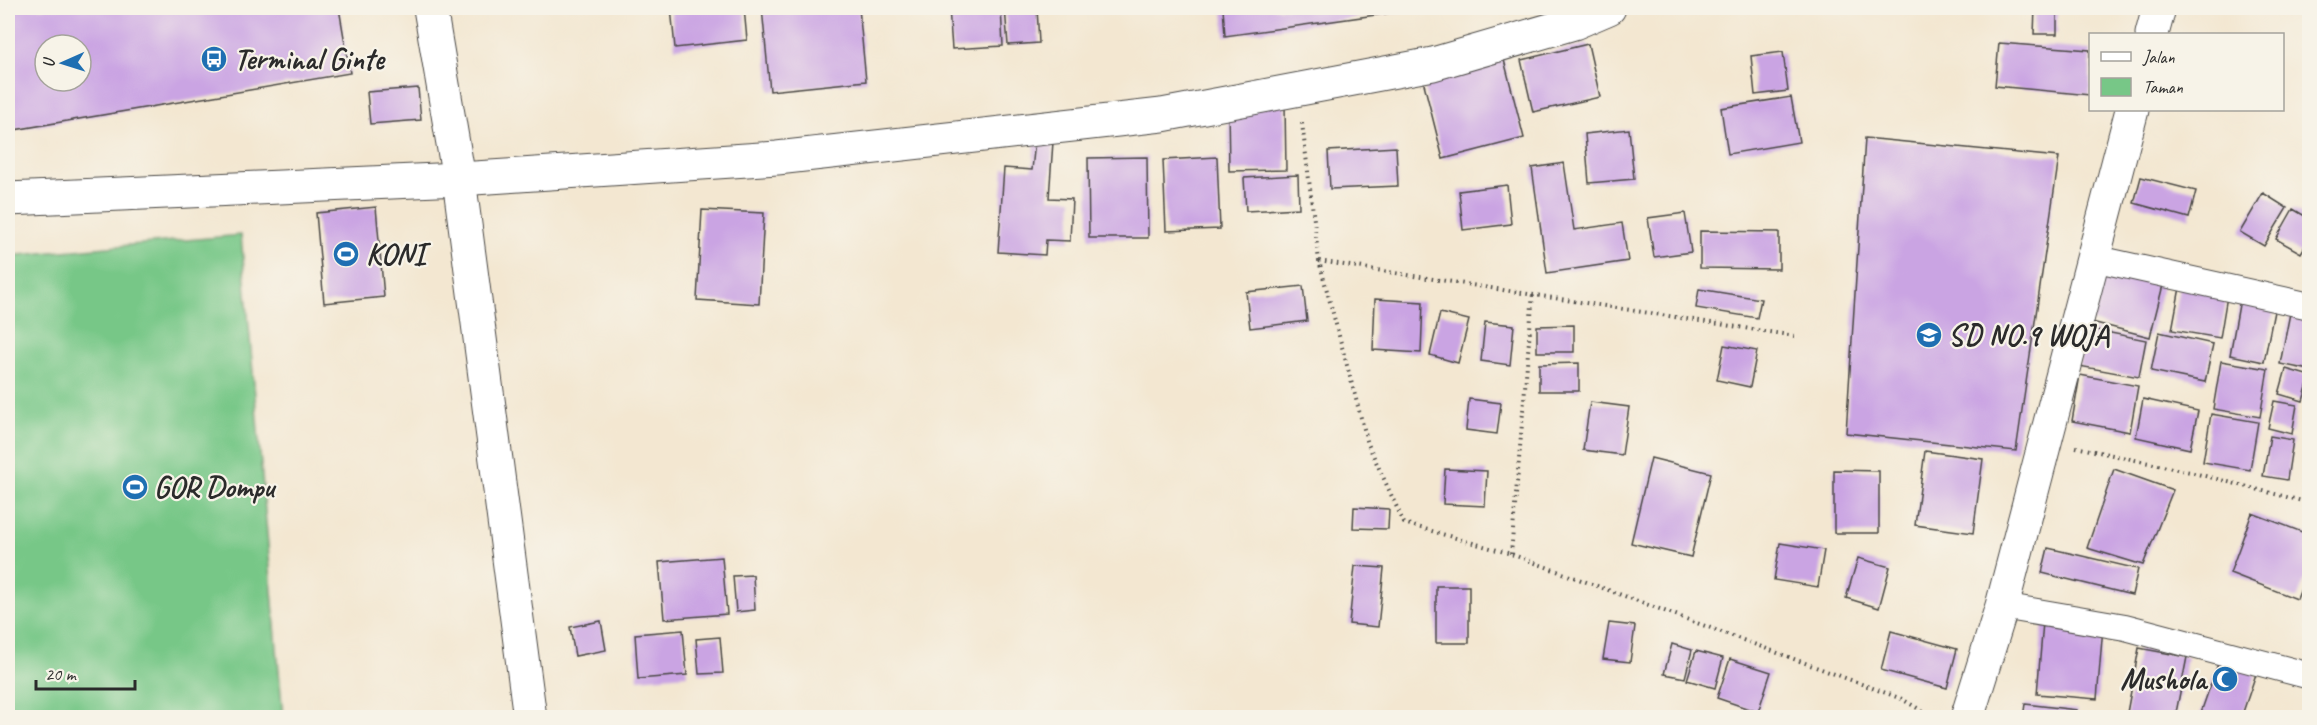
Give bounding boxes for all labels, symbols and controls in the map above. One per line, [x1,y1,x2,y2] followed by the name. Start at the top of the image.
[33,33,93,93] north arrow
[2089,33,2284,111] legend
[234,40,386,78] place label: Terminal Ginte
[199,44,229,74] bus stop icon: Terminal Ginte
[2142,46,2175,68] text: Jalan
[39,56,59,68] text: U
[2143,76,2184,98] text: Taman
[366,235,431,273] place label: KONI
[331,239,361,269] sports icon: KONI
[1948,316,2110,354] place label: SD NO.9 WOJA
[1914,320,1944,350] school or university icon: SD NO.9 WOJA
[154,468,277,506] place label: GOR Dompu
[120,472,150,502] sports icon: GOR Dompu
[36,653,135,691] scale bar
[2120,660,2208,698] place label: Mushola
[45,663,78,685] text: 20 m
[2210,664,2240,694] mosque icon: Mushola

